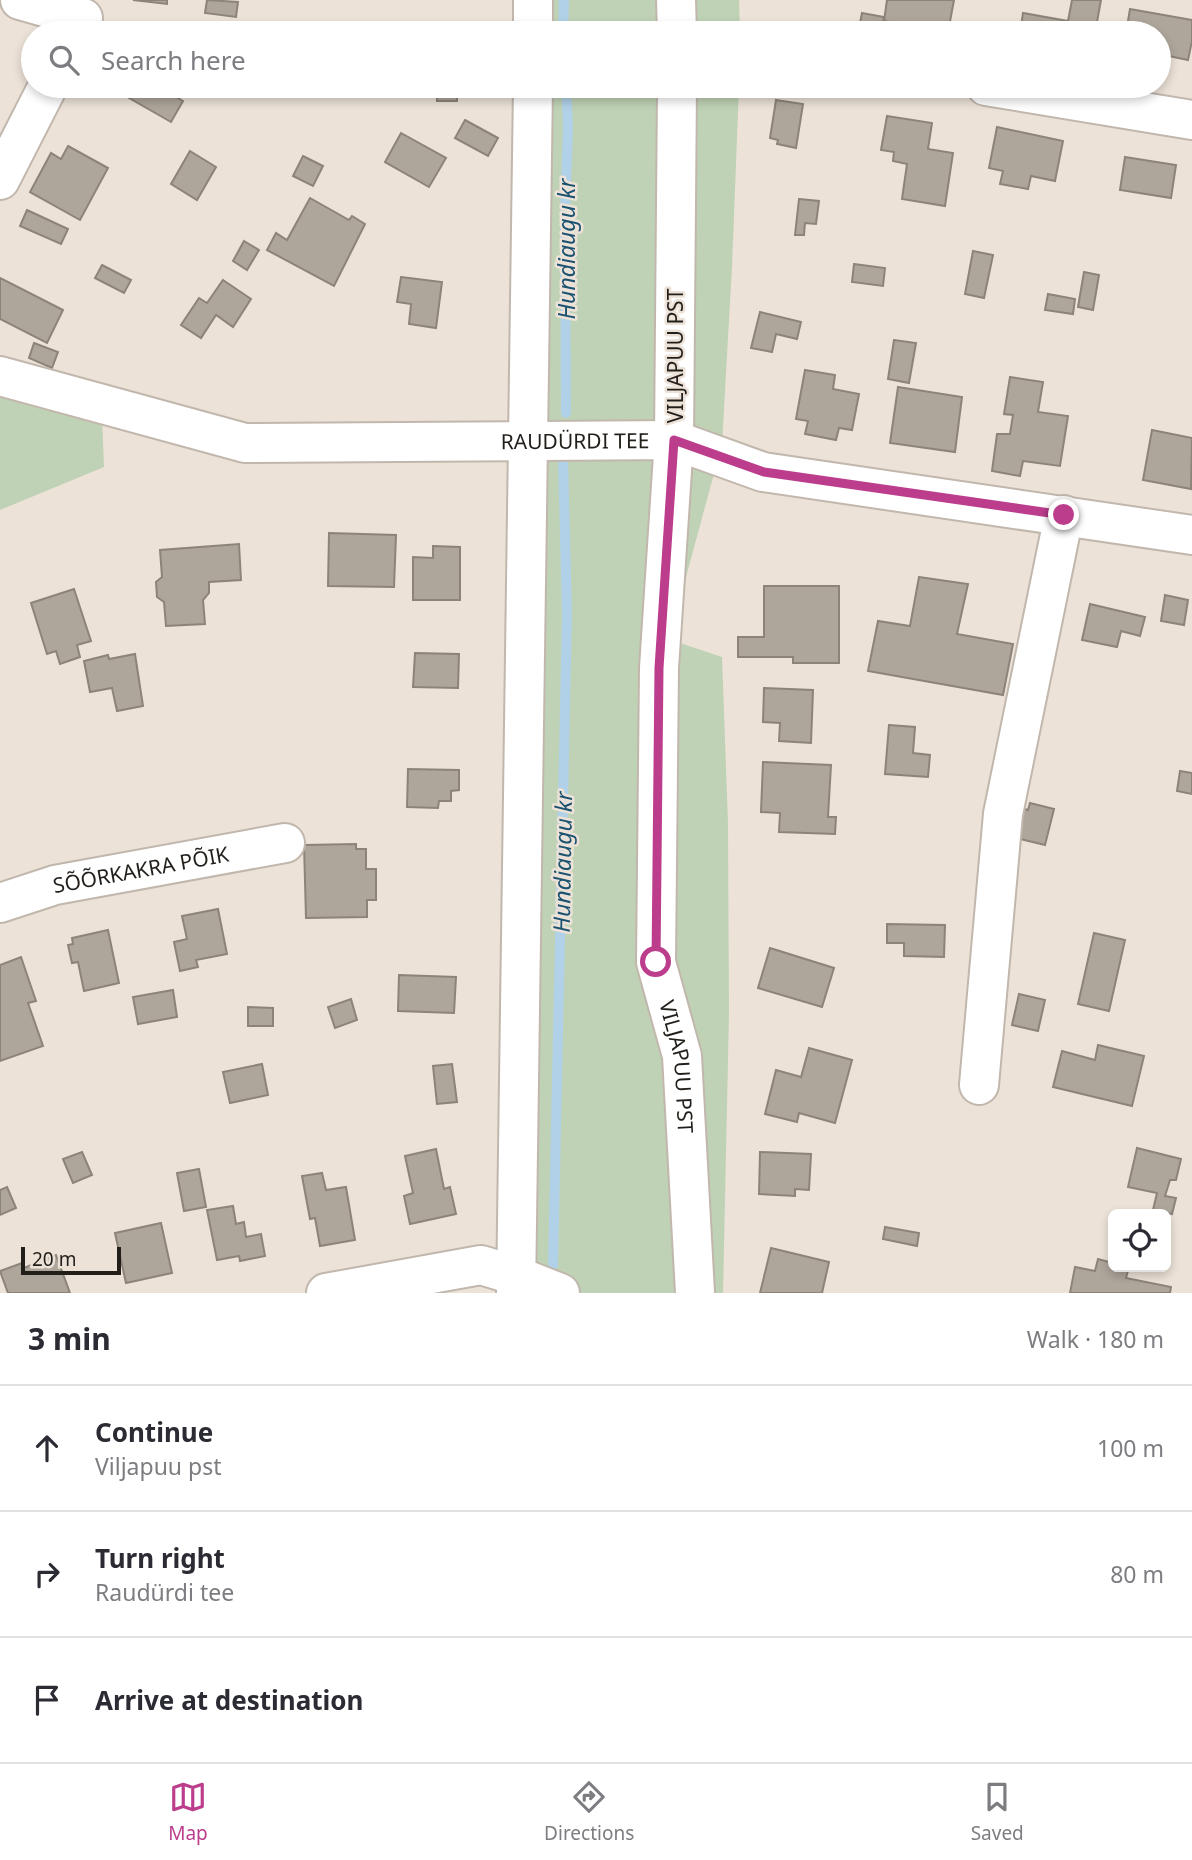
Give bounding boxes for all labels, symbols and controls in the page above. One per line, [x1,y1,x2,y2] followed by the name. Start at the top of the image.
[21,21,1171,98] search box
[45,41,83,79] icon: search
[101,42,246,78] text: Search here
[550,178,582,320] water label: Hundiaugu kr
[661,288,689,423] street label: VILJAPUU PST
[501,426,649,455] street label: RAUDÜRDI TEE
[1048,499,1079,530] route end
[545,790,579,933] water label: Hundiaugu kr
[51,840,231,899] street label: SÕÕRKAKRA PÕIK
[640,946,671,977] route start
[653,997,700,1134] street label: VILJAPUU PST
[1108,1209,1171,1272] map controls
[1108,1209,1171,1272] button: locate
[21,1244,121,1276] scale bar
[32,1246,76,1272] text: 20 m
[28,1318,111,1359] text: 3 min
[1027,1323,1164,1355] text: Walk · 180 m
[95,1414,213,1450] text: Continue
[28,1429,66,1467] icon: ahead
[1097,1432,1164,1464] text: 100 m
[95,1450,222,1482] text: Viljapuu pst
[95,1540,225,1576] text: Turn right
[28,1555,66,1593] icon: right
[1110,1558,1164,1590] text: 80 m
[95,1576,234,1608] text: Raudürdi tee
[28,1681,66,1719] icon: arrive
[95,1682,364,1718] text: Arrive at destination
[168,1778,208,1846] tab: Map
[544,1778,634,1846] tab: Directions
[971,1778,1024,1846] tab: Saved

